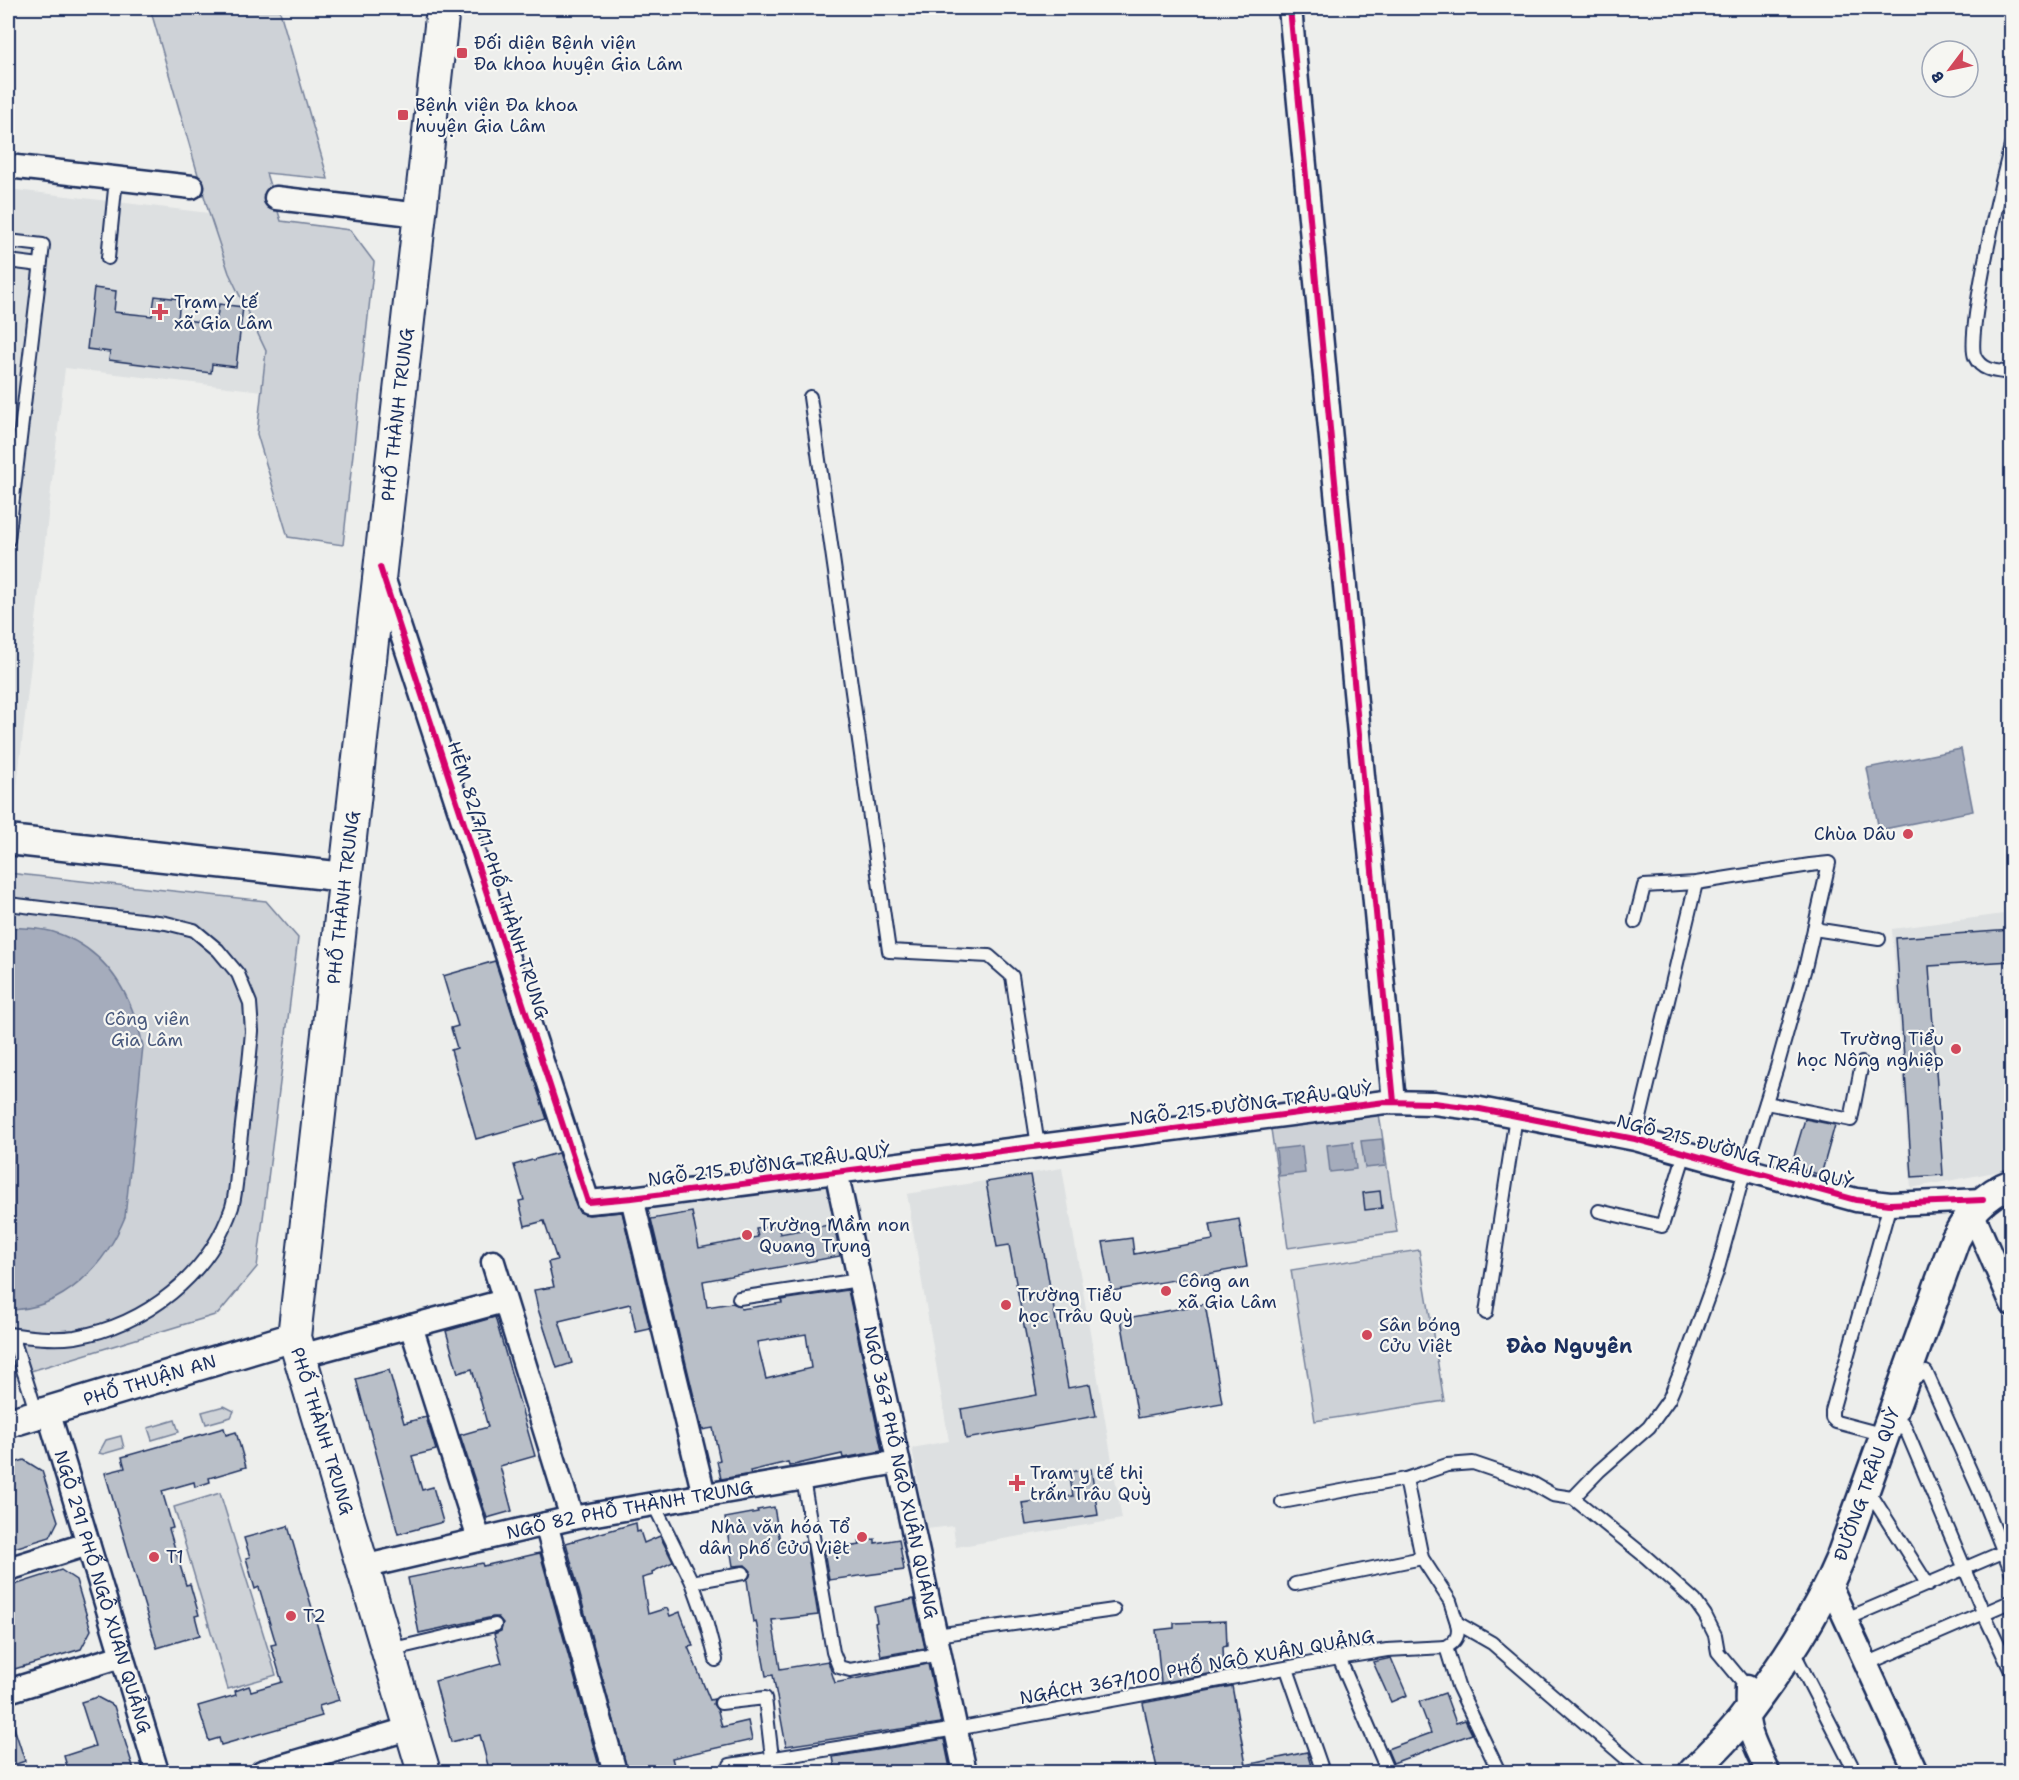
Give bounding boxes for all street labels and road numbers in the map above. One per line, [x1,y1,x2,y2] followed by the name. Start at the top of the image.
[376,326,419,503] street label: PHỐ THÀNH TRUNG
[442,737,556,1022] street label: HẺM 82/7/11 PHỐ THÀNH TRUNG
[322,809,365,986] street label: PHỐ THÀNH TRUNG
[1128,1077,1374,1131] street label: NGÕ 215 ĐƯỜNG TRÂU QUỲ
[1614,1109,1856,1195] street label: NGÕ 215 ĐƯỜNG TRÂU QUỲ
[646,1138,892,1192] street label: NGÕ 215 ĐƯỜNG TRÂU QUỲ
[858,1324,944,1621] street label: NGÕ 367 PHỐ NGÔ XUÂN QUẢNG
[285,1344,361,1518] street label: PHỐ THÀNH TRUNG
[80,1349,219,1412] street label: PHỐ THUẬN AN
[1828,1404,1906,1564] street label: ĐƯỜNG TRÂU QUỲ
[49,1447,157,1737] street label: NGÕ 291 PHỐ NGÔ XUÂN QUẢNG
[504,1475,756,1545] street label: NGÕ 82 PHỐ THÀNH TRUNG
[1017,1622,1377,1710] street label: NGÁCH 367/100 PHỐ NGÔ XUÂN QUẢNG

